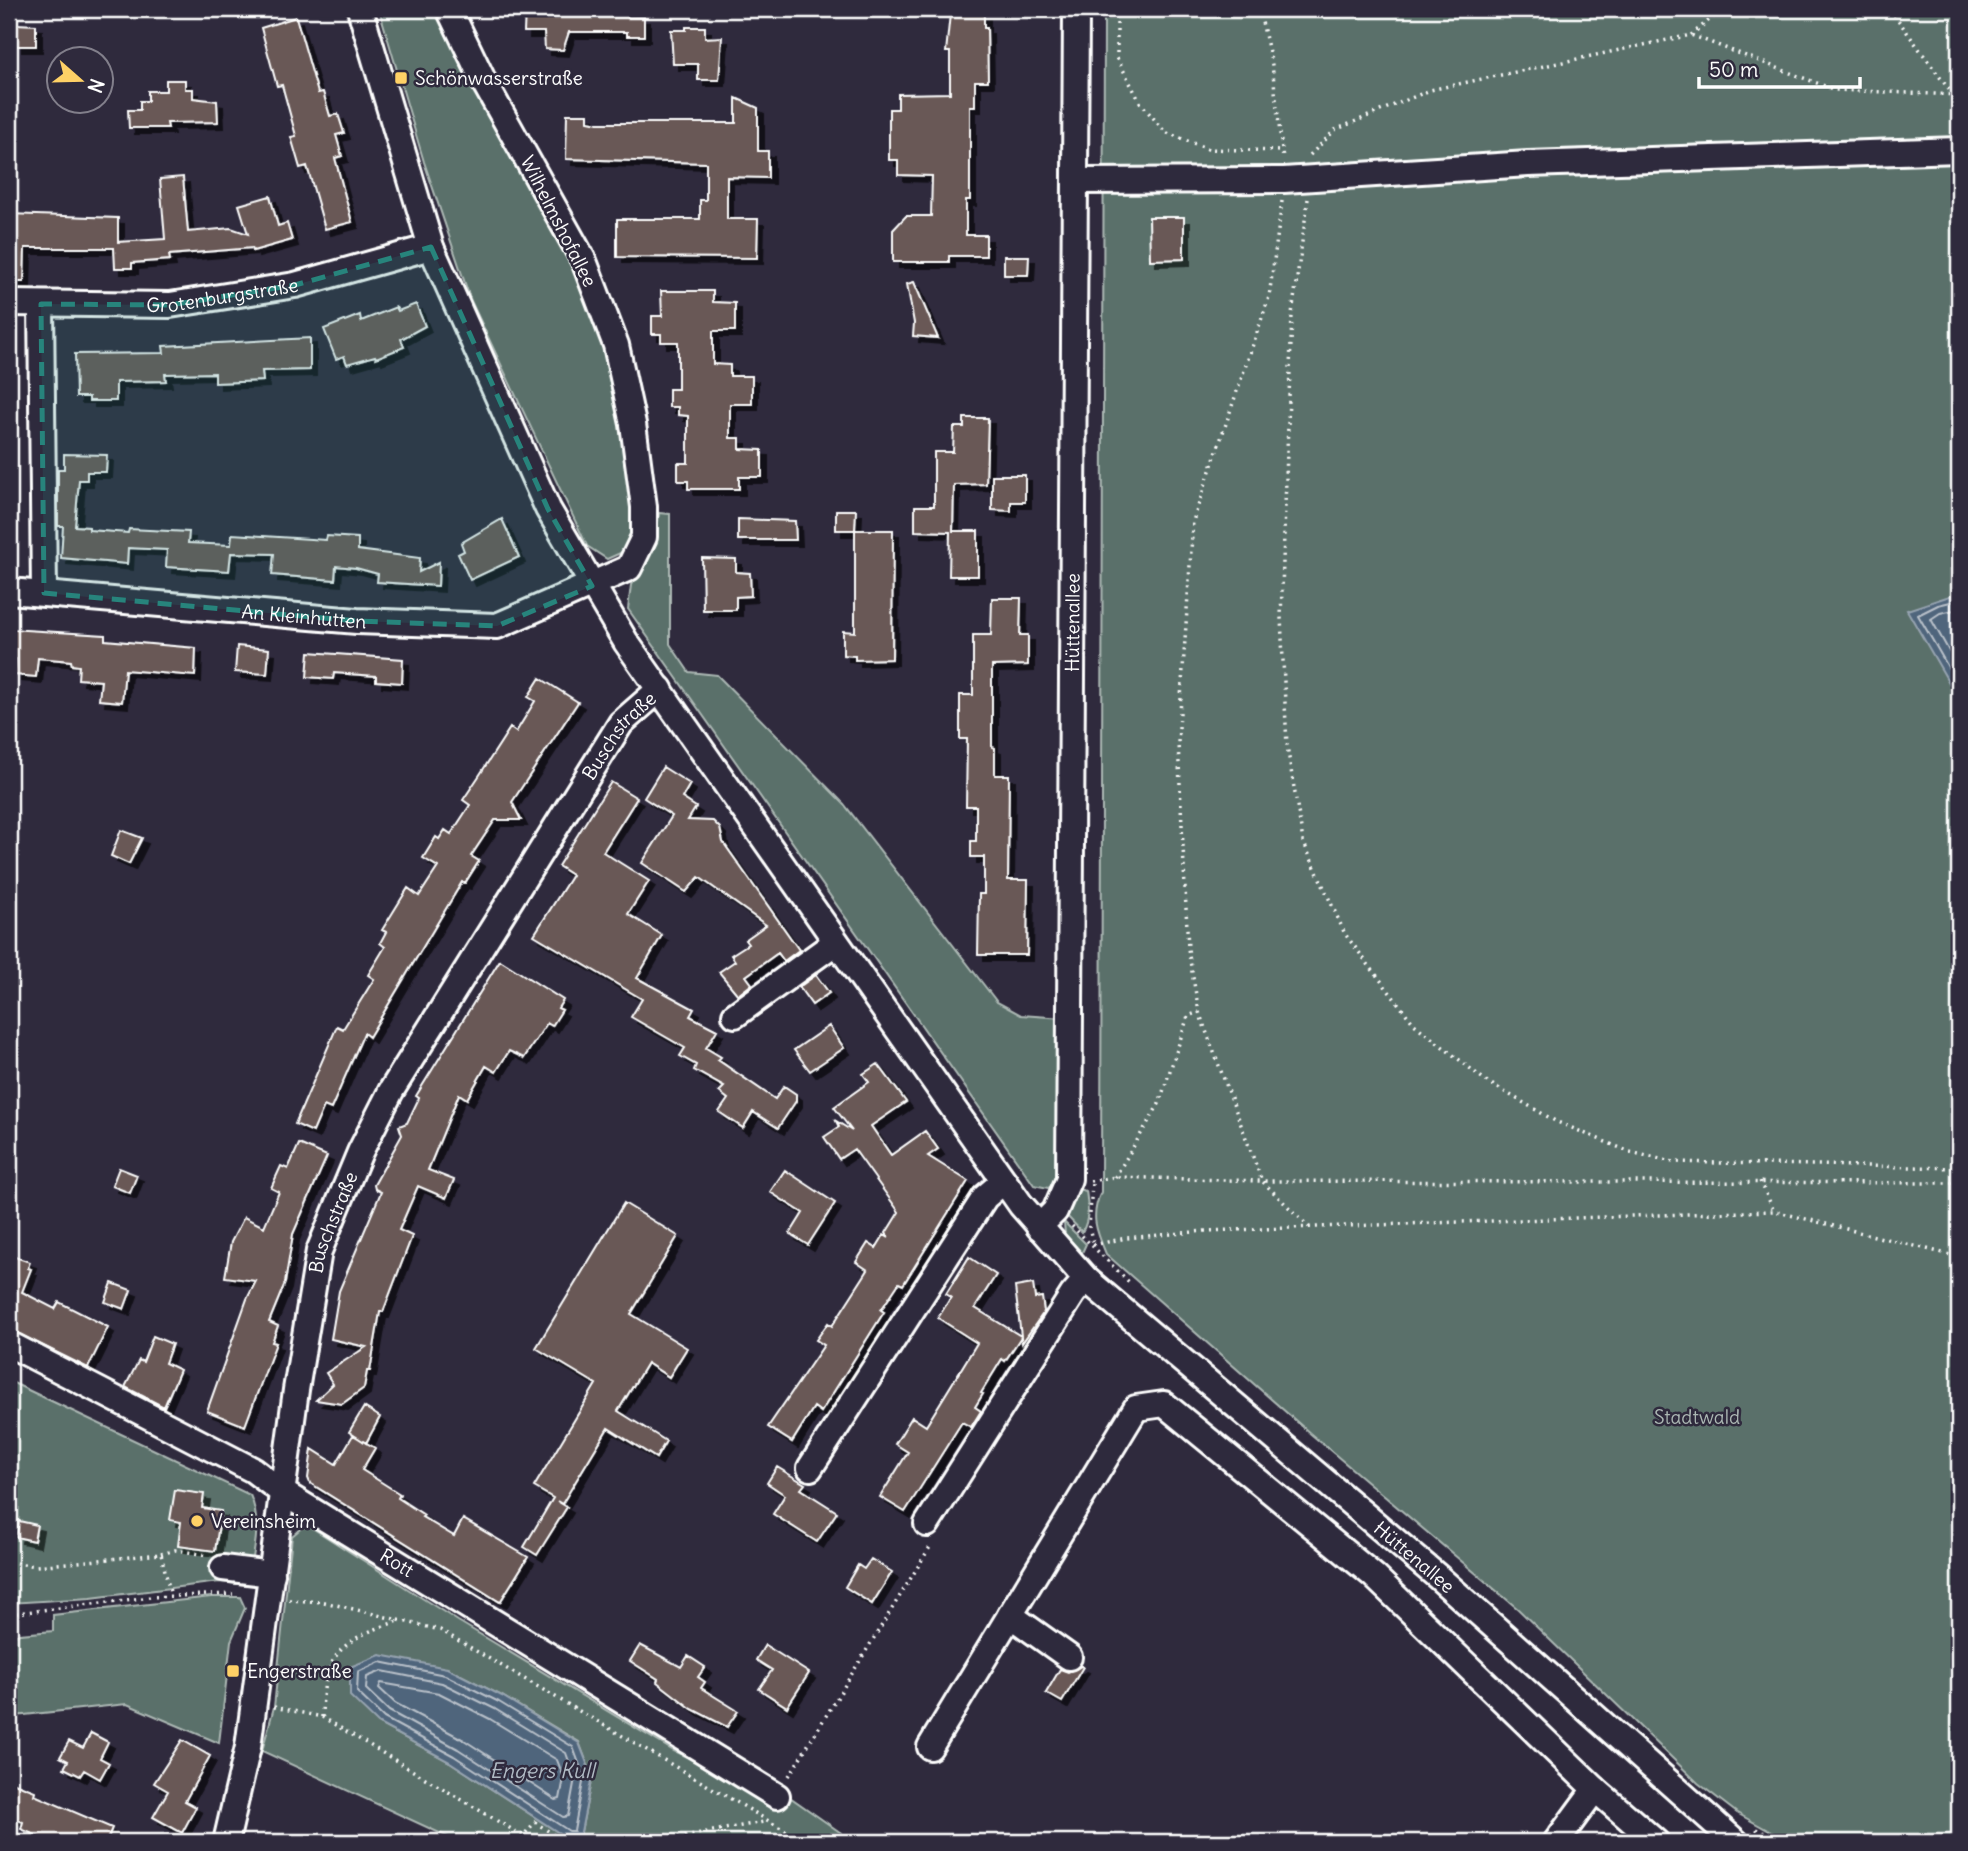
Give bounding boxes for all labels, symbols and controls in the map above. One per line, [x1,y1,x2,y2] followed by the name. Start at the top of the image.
[46,46,116,116] north arrow
[1699,46,1860,90] scale bar
[1709,56,1758,83] text: 50 m
[415,66,583,90] place label: Schönwasserstraße
[393,70,409,86] marker: Schönwasserstraße
[82,76,109,96] text: N
[516,151,602,291] street label: Wilhelmshofallee
[146,273,300,317] street label: Grotenburgstraße
[1060,573,1085,672] street label: Hüttenallee
[241,599,367,633] street label: An Kleinhütten
[577,686,661,784] street label: Buschstraße
[304,1168,363,1275] street label: Buschstraße
[1654,1405,1740,1429] park label: Stadtwald
[211,1509,316,1533] place label: Vereinsheim
[189,1513,205,1529] marker: Vereinsheim
[1369,1516,1460,1598] street label: Hüttenallee
[376,1543,418,1582] street label: Rott
[247,1659,352,1683] place label: Engerstraße
[225,1663,241,1679] marker: Engerstraße
[490,1757,598,1784] water label: Engers Kull

